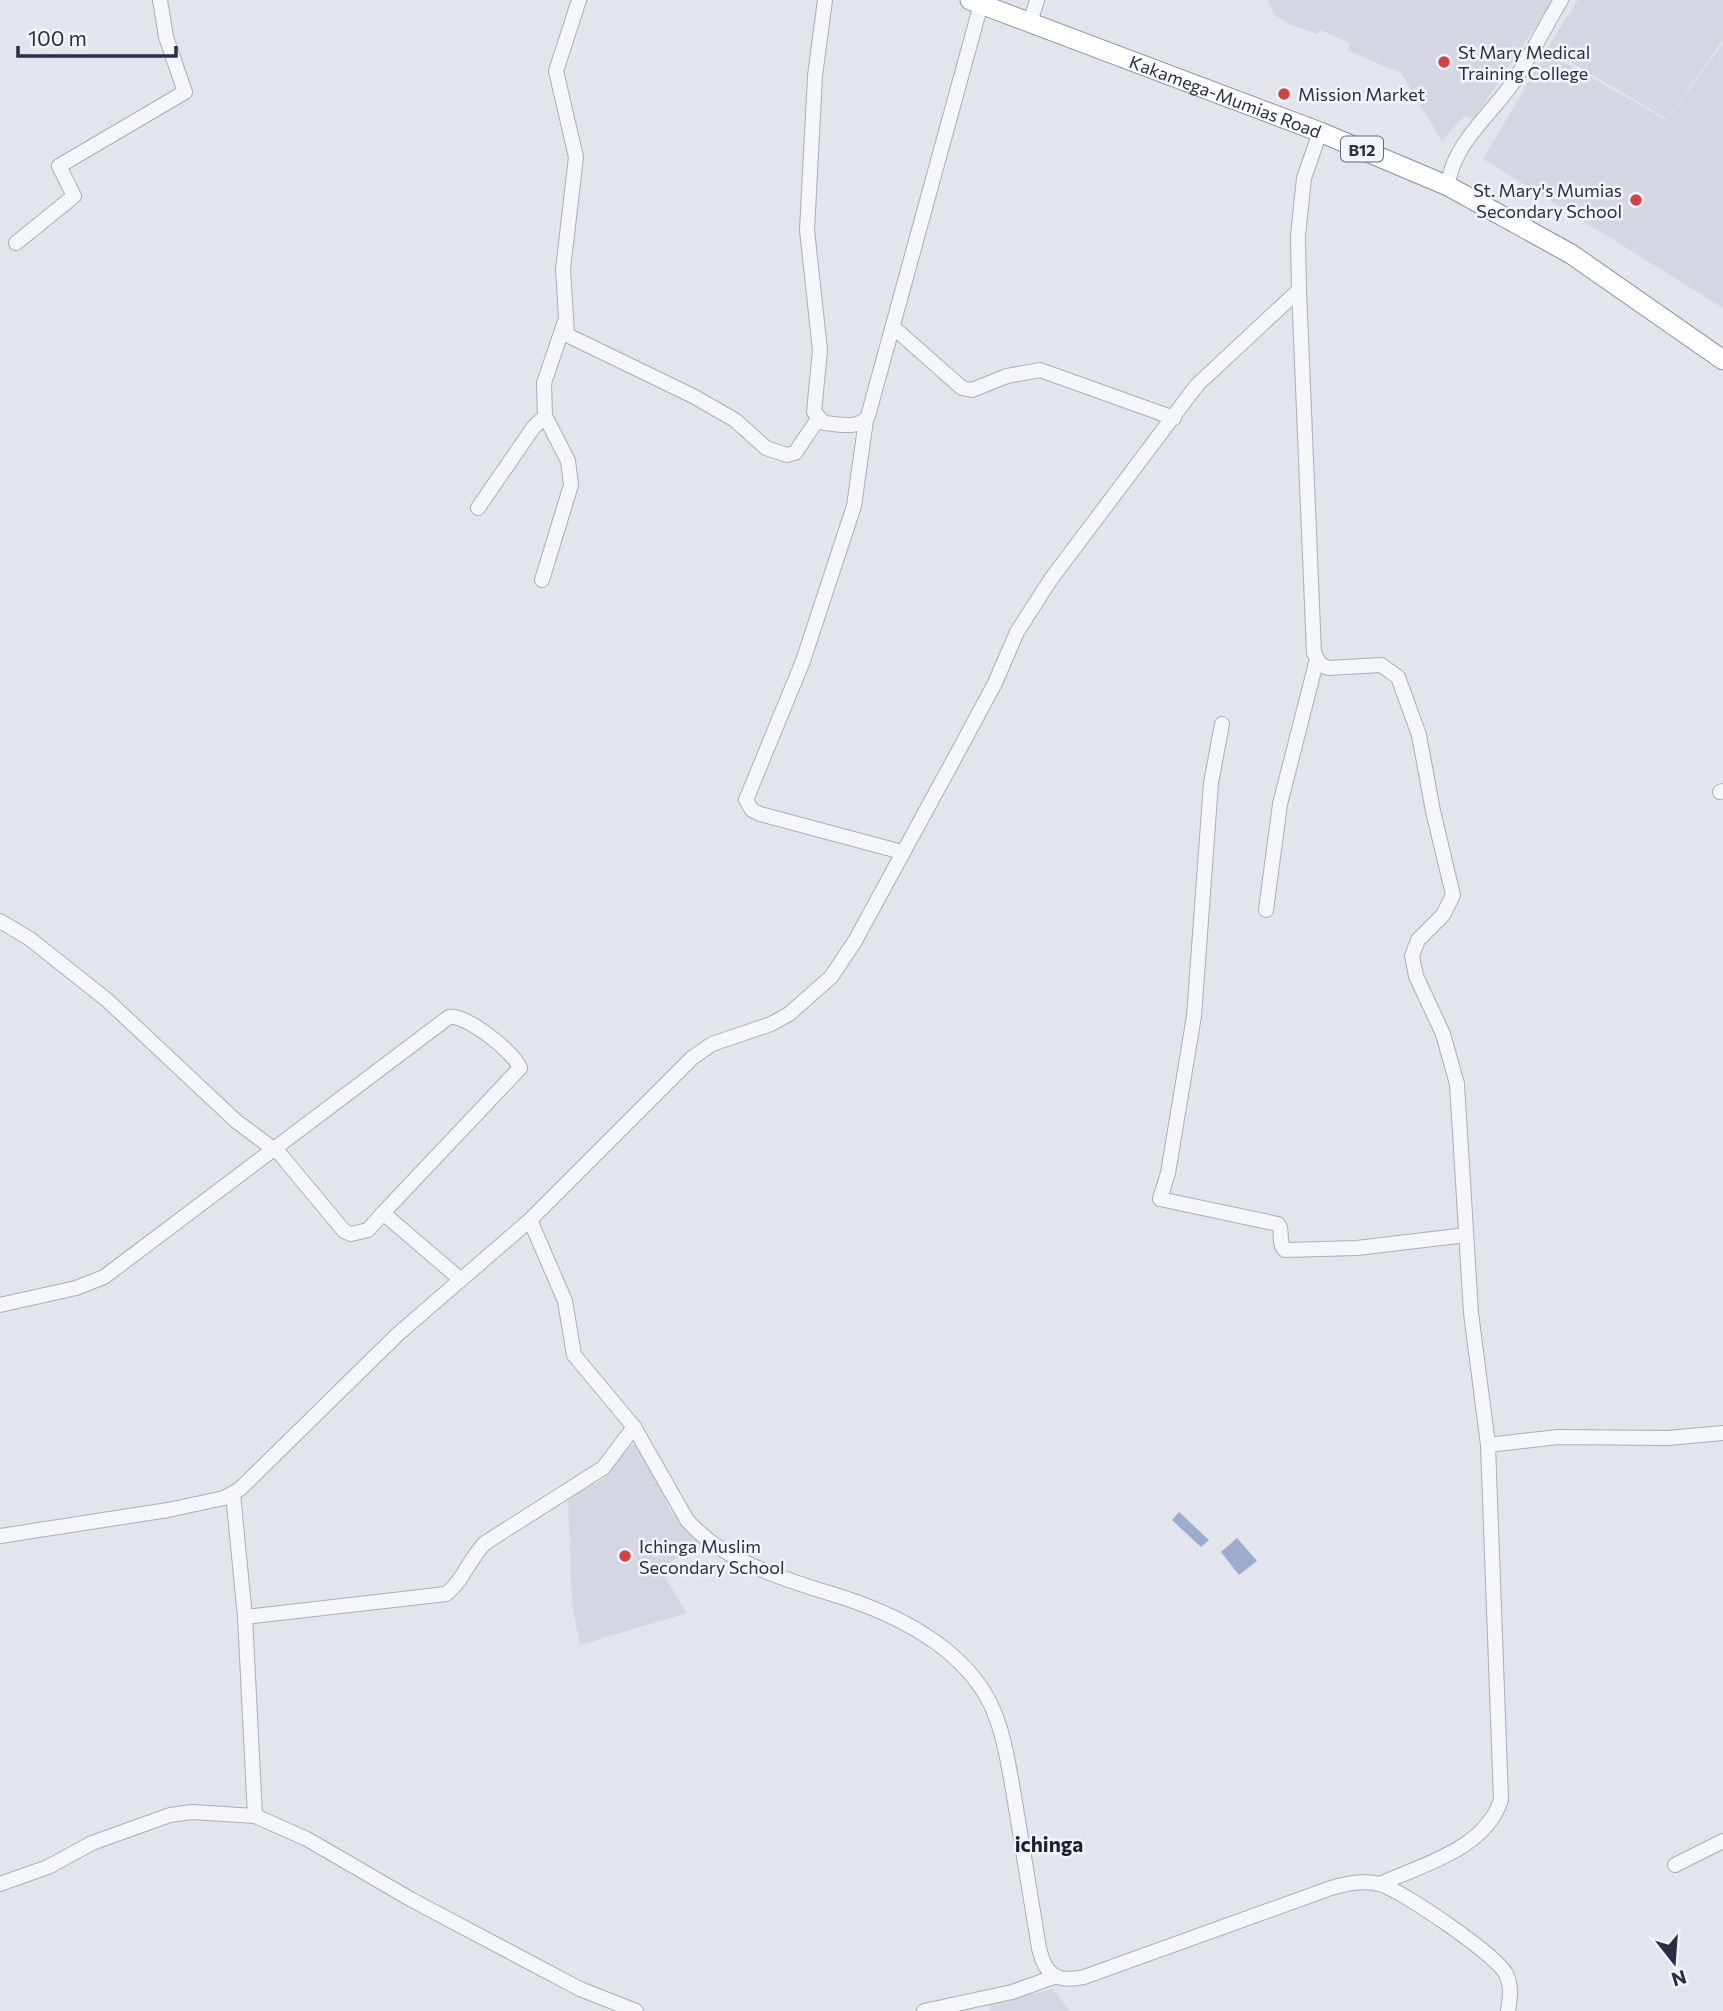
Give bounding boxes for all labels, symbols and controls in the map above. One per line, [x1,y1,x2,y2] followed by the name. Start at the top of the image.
[18,14,175,58] scale bar
[28,25,87,50] text: 100 m
[1458,41,1590,84] place label: St Mary Medical Training College
[1126,50,1324,142] street label: Kakamega-Mumias Road
[1436,54,1452,70] marker: St Mary Medical Training College
[1298,83,1425,105] place label: Mission Market
[1276,86,1292,102] marker: Mission Market
[1341,136,1383,162] road number: B12
[1473,179,1622,222] place label: St. Mary's Mumias Secondary School
[1628,192,1644,208] marker: St. Mary's Mumias Secondary School
[639,1535,785,1578] place label: Ichinga Muslim Secondary School
[617,1548,633,1564] marker: Ichinga Muslim Secondary School
[1015,1831,1083,1856] district label: ichinga
[1639,1927,1709,1997] north arrow
[1669,1966,1689,1992] text: N

